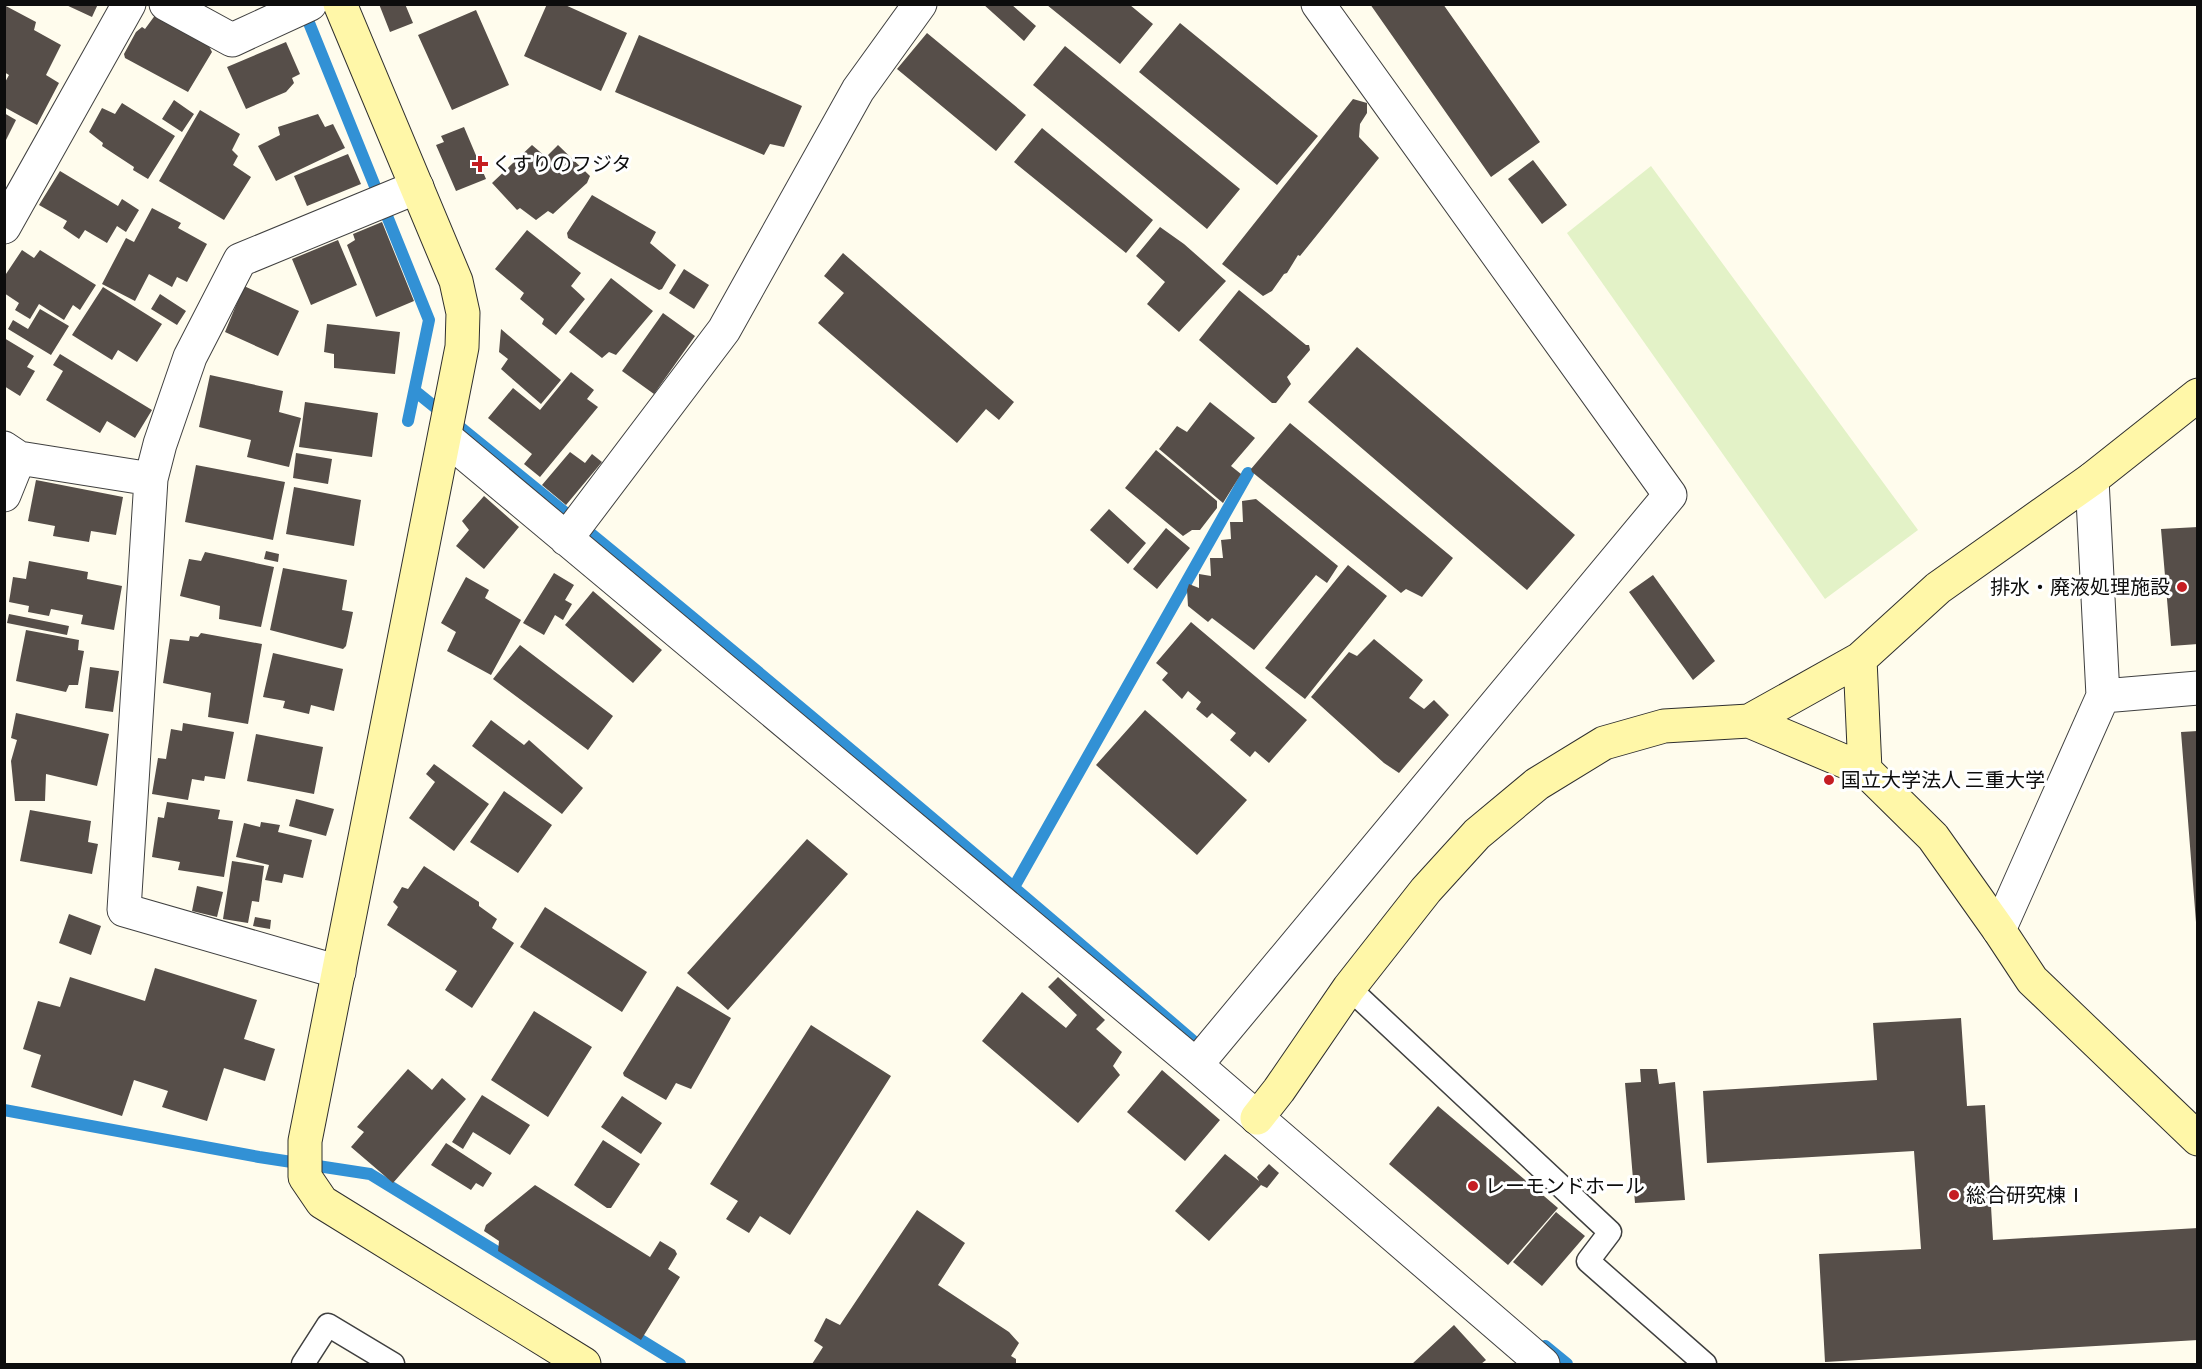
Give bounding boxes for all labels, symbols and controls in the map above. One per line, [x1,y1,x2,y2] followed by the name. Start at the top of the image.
[492,152,632,176] place label: くすりのフジタ
[473,157,487,171] marker: くすりのフジタ
[1990,575,2170,599] place label: 排水・廃液処理施設
[2175,580,2189,594] marker: 排水・廃液処理施設
[1841,768,2045,792] place label: 国立大学法人 三重大学
[1822,773,1836,787] marker: 国立大学法人 三重大学
[1485,1174,1645,1198] place label: レーモンドホール
[1466,1179,1480,1193] marker: レーモンドホール
[1966,1183,2086,1207] place label: 総合研究棟Ⅰ
[1947,1188,1961,1202] marker: 総合研究棟Ⅰ

